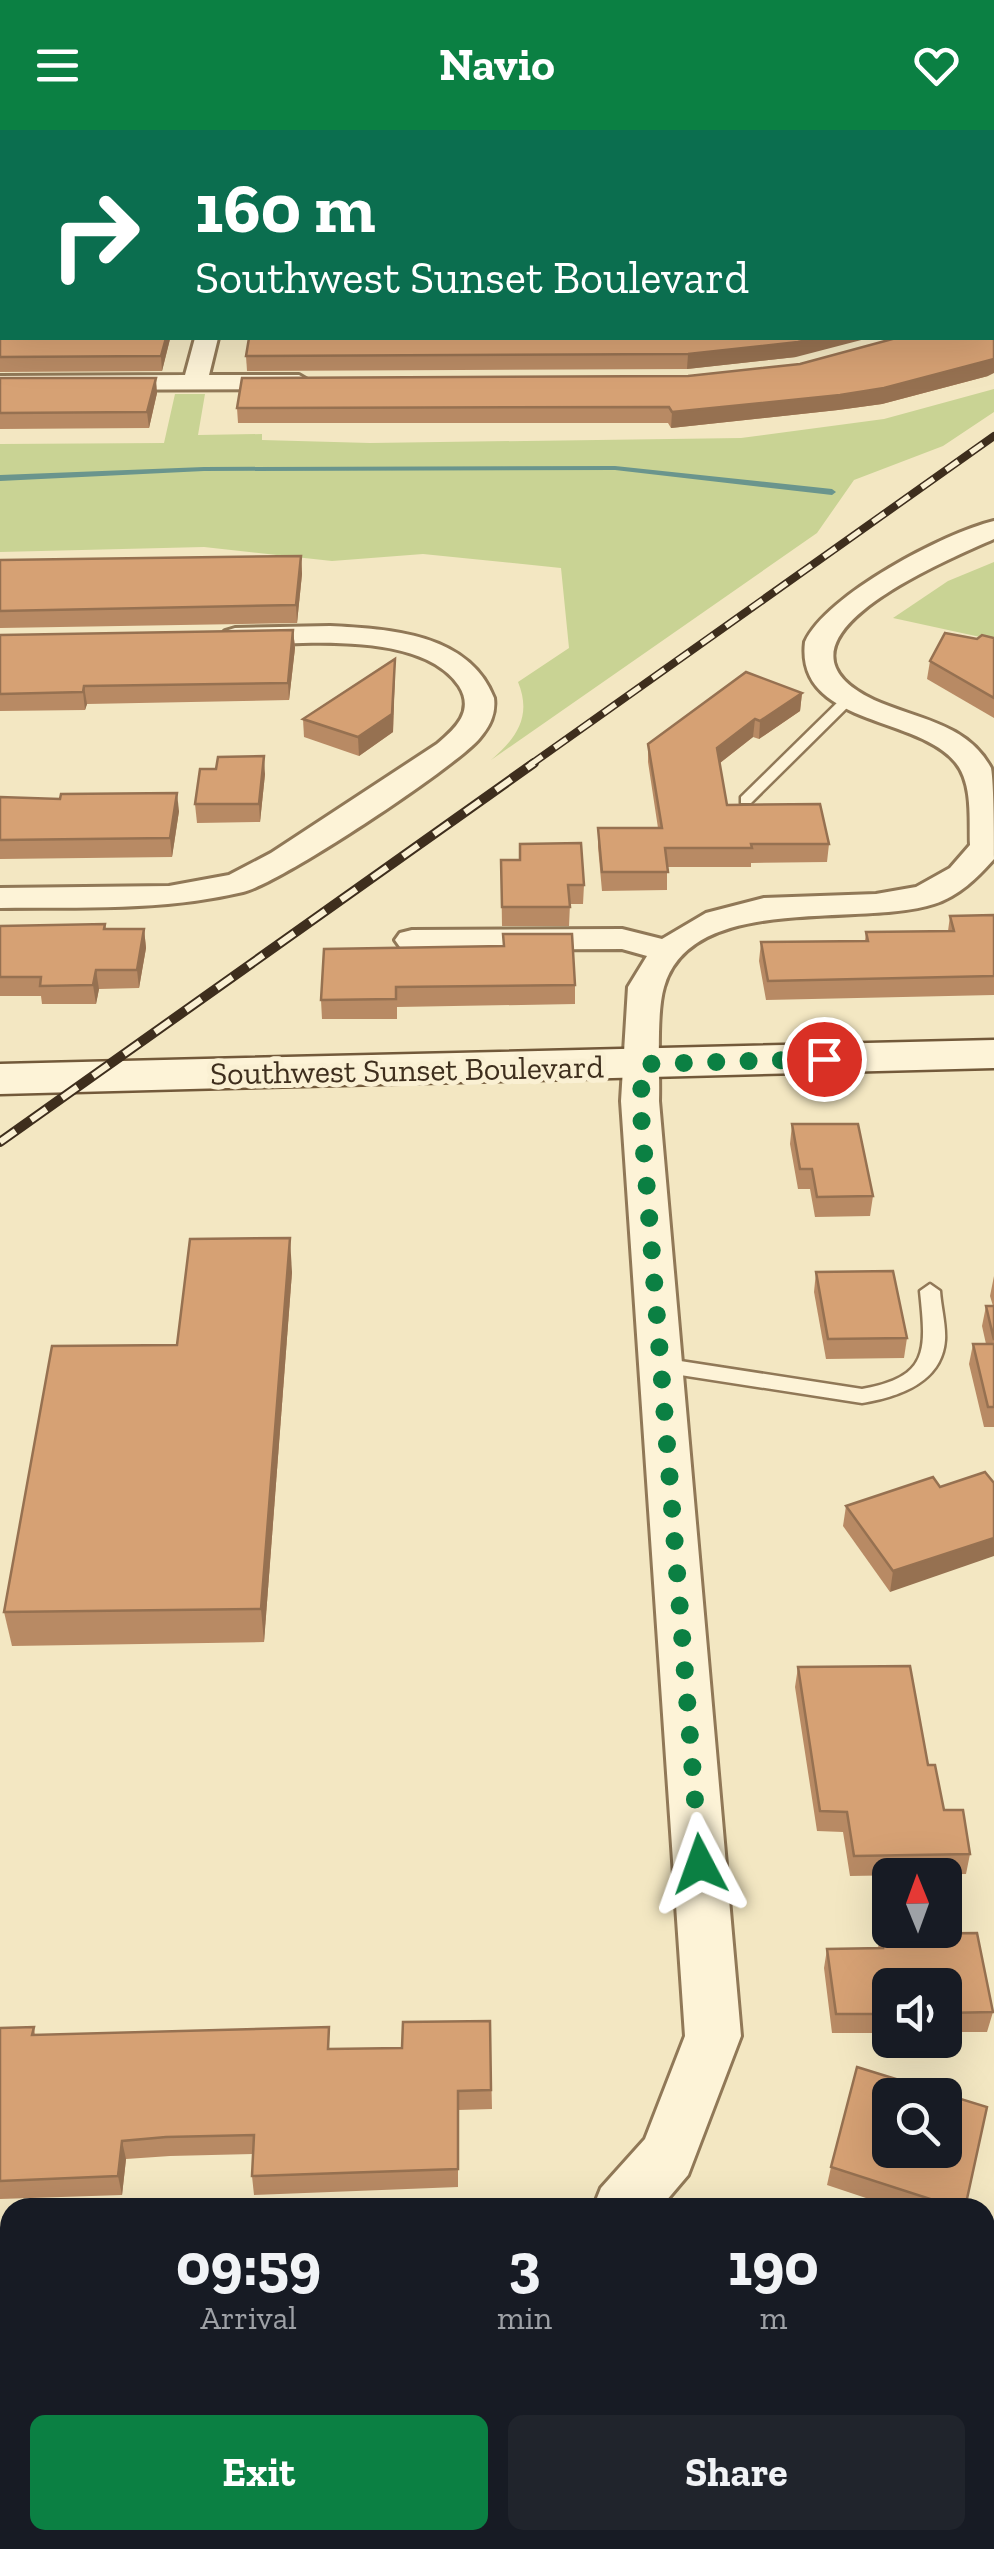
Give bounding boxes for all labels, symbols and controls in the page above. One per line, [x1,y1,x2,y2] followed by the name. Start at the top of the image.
[30,38,85,93] icon: menu
[439,38,555,92] text: Navio
[909,38,964,93] icon: heart
[195,166,376,250] text: 160 m
[30,170,160,300] icon: right
[195,251,749,305] text: Southwest Sunset Boulevard
[782,1017,867,1102] pin
[797,1032,852,1087] icon: arrive
[210,1048,605,1092] street label: Southwest Sunset Boulevard
[648,1812,752,1916] position arrow
[872,1858,962,1948] north arrow
[872,1858,962,2168] map controls
[872,1968,962,2058] button: sound
[872,2078,962,2168] button: search
[176,2228,321,2300] text: 09:59
[509,2228,541,2300] text: 3
[728,2228,819,2300] text: 190
[200,2299,297,2337] text: Arrival
[497,2299,552,2337] text: min
[760,2299,787,2337] text: m
[30,2415,488,2530] button: Exit
[508,2415,965,2530] button: Share

